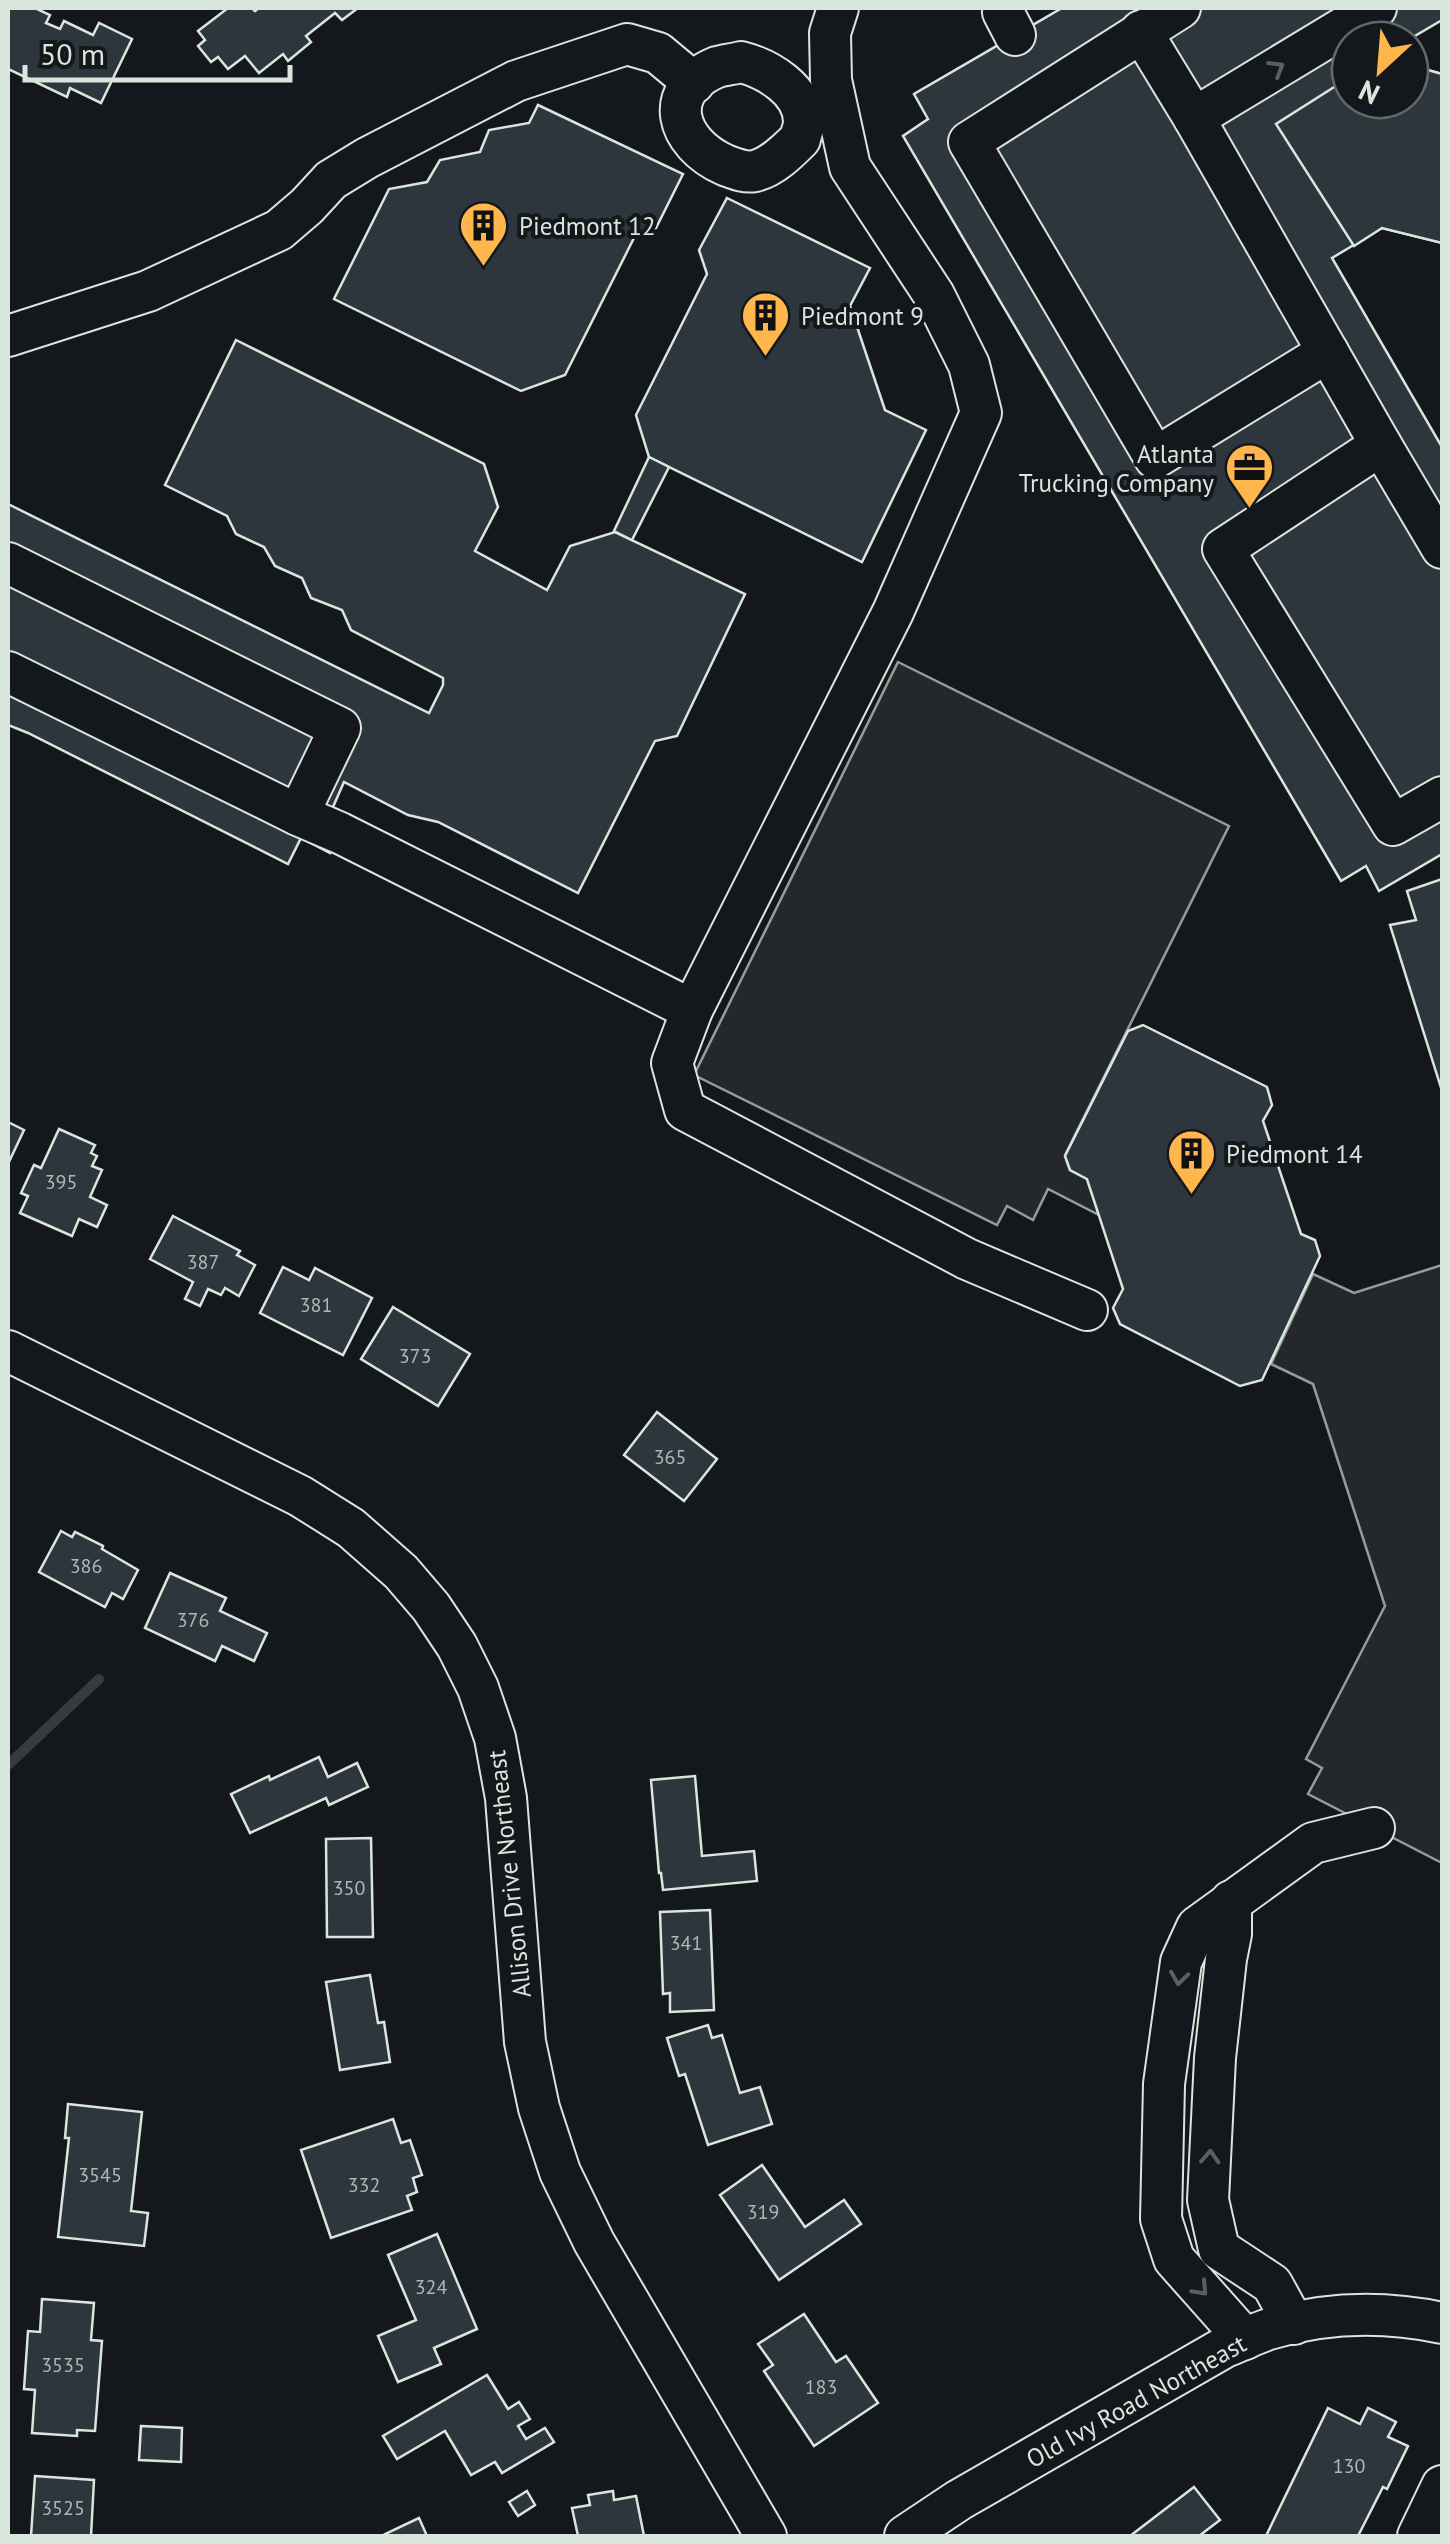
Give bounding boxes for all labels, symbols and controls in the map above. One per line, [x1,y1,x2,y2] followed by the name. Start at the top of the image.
[25,20,290,82] scale bar
[1330,20,1430,120] north arrow
[40,34,105,73] text: 50 m
[1266,61,1284,80] one-way arrow
[1352,72,1385,114] text: N
[458,200,510,268] building icon: Piedmont 12
[519,210,656,242] place label: Piedmont 12
[740,290,792,358] building icon: Piedmont 9
[801,300,924,332] place label: Piedmont 9
[1019,438,1214,499] place label: Atlanta Trucking Company
[1223,442,1275,510] office icon: Atlanta Trucking Company
[1165,1128,1217,1196] building icon: Piedmont 14
[1226,1138,1363,1170] place label: Piedmont 14
[45,1169,77,1195] house number: 395
[187,1249,219,1275] house number: 387
[300,1292,332,1318] house number: 381
[399,1343,431,1369] house number: 373
[654,1444,686,1470] house number: 365
[70,1553,102,1579] house number: 386
[177,1607,209,1633] house number: 376
[480,1748,538,1999] street label: Allison Drive Northeast
[333,1875,365,1901] house number: 350
[670,1930,702,1956] house number: 341
[1169,1970,1190,1986] one-way arrow
[1199,2148,1220,2164] one-way arrow
[78,2162,122,2188] house number: 3545
[348,2172,380,2198] house number: 332
[747,2199,779,2225] house number: 319
[415,2274,447,2300] house number: 324
[1190,2277,1208,2296] one-way arrow
[1020,2327,1252,2475] street label: Old Ivy Road Northeast
[41,2352,85,2378] house number: 3535
[805,2374,837,2400] house number: 183
[1333,2453,1365,2479] house number: 130
[41,2495,85,2521] house number: 3525

